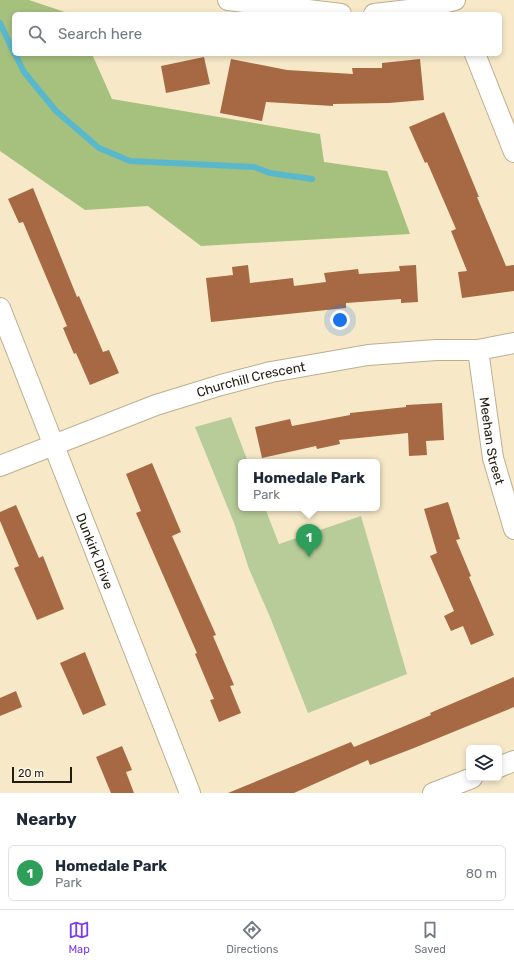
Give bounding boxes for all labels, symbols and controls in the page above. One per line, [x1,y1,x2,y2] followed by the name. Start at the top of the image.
[12,12,502,56] search box
[26,23,48,45] icon: search
[58,25,142,43] text: Search here
[330,310,350,330] your location
[194,359,307,400] street label: Churchill Crescent
[477,396,508,486] street label: Meehan Street
[238,459,380,511] popup
[253,469,365,487] text: Homedale Park
[253,487,280,502] text: Park
[74,511,117,591] street label: Dunkirk Drive
[296,524,322,557] pin: 1
[466,745,502,781] map controls
[466,745,502,781] button: layers
[12,765,72,784] scale bar
[18,767,44,780] text: 20 m
[16,809,77,829] text: Nearby
[55,857,167,875] text: Homedale Park
[27,866,33,881] text: 1
[466,866,497,881] text: 80 m
[55,875,82,890] text: Park
[68,919,90,956] tab: Map
[226,919,278,956] tab: Directions
[415,919,446,956] tab: Saved

